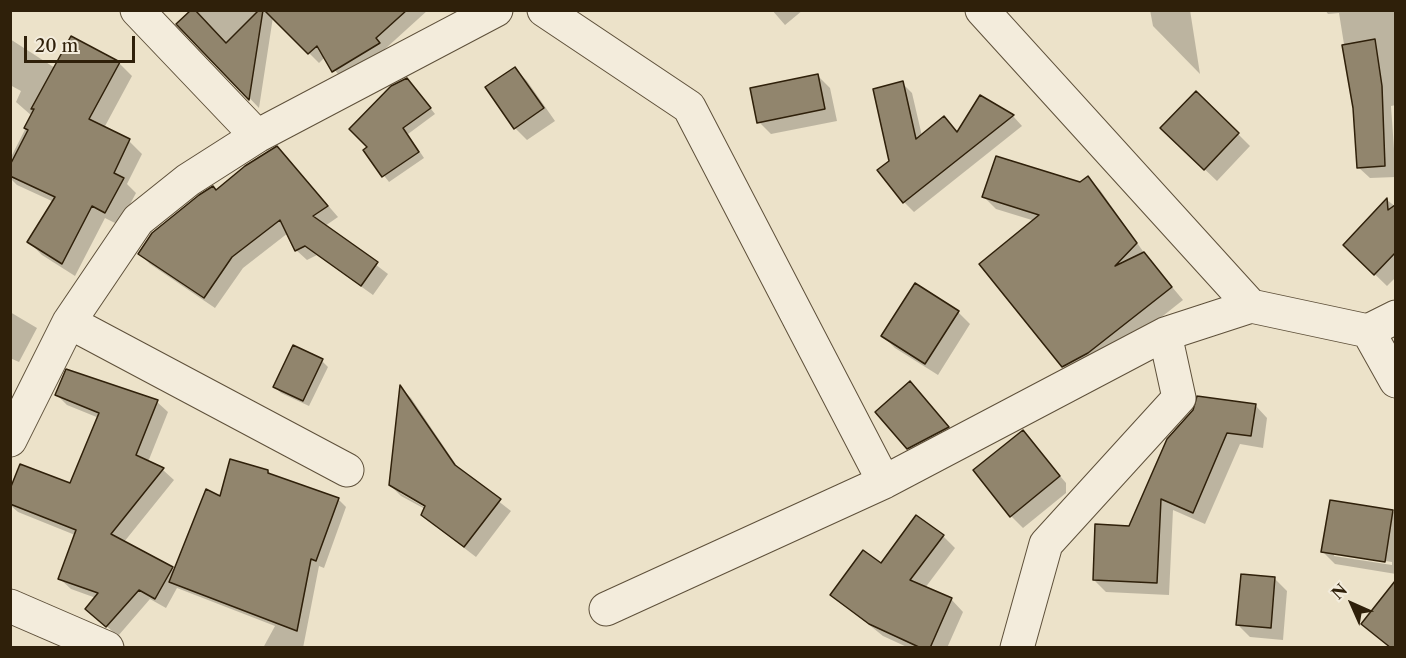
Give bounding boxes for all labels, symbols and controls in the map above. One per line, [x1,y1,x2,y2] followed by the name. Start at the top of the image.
[27,24,138,62] scale bar
[35,35,78,57] text: 20 m
[1322,574,1382,634] north arrow
[1327,579,1351,603] text: N

